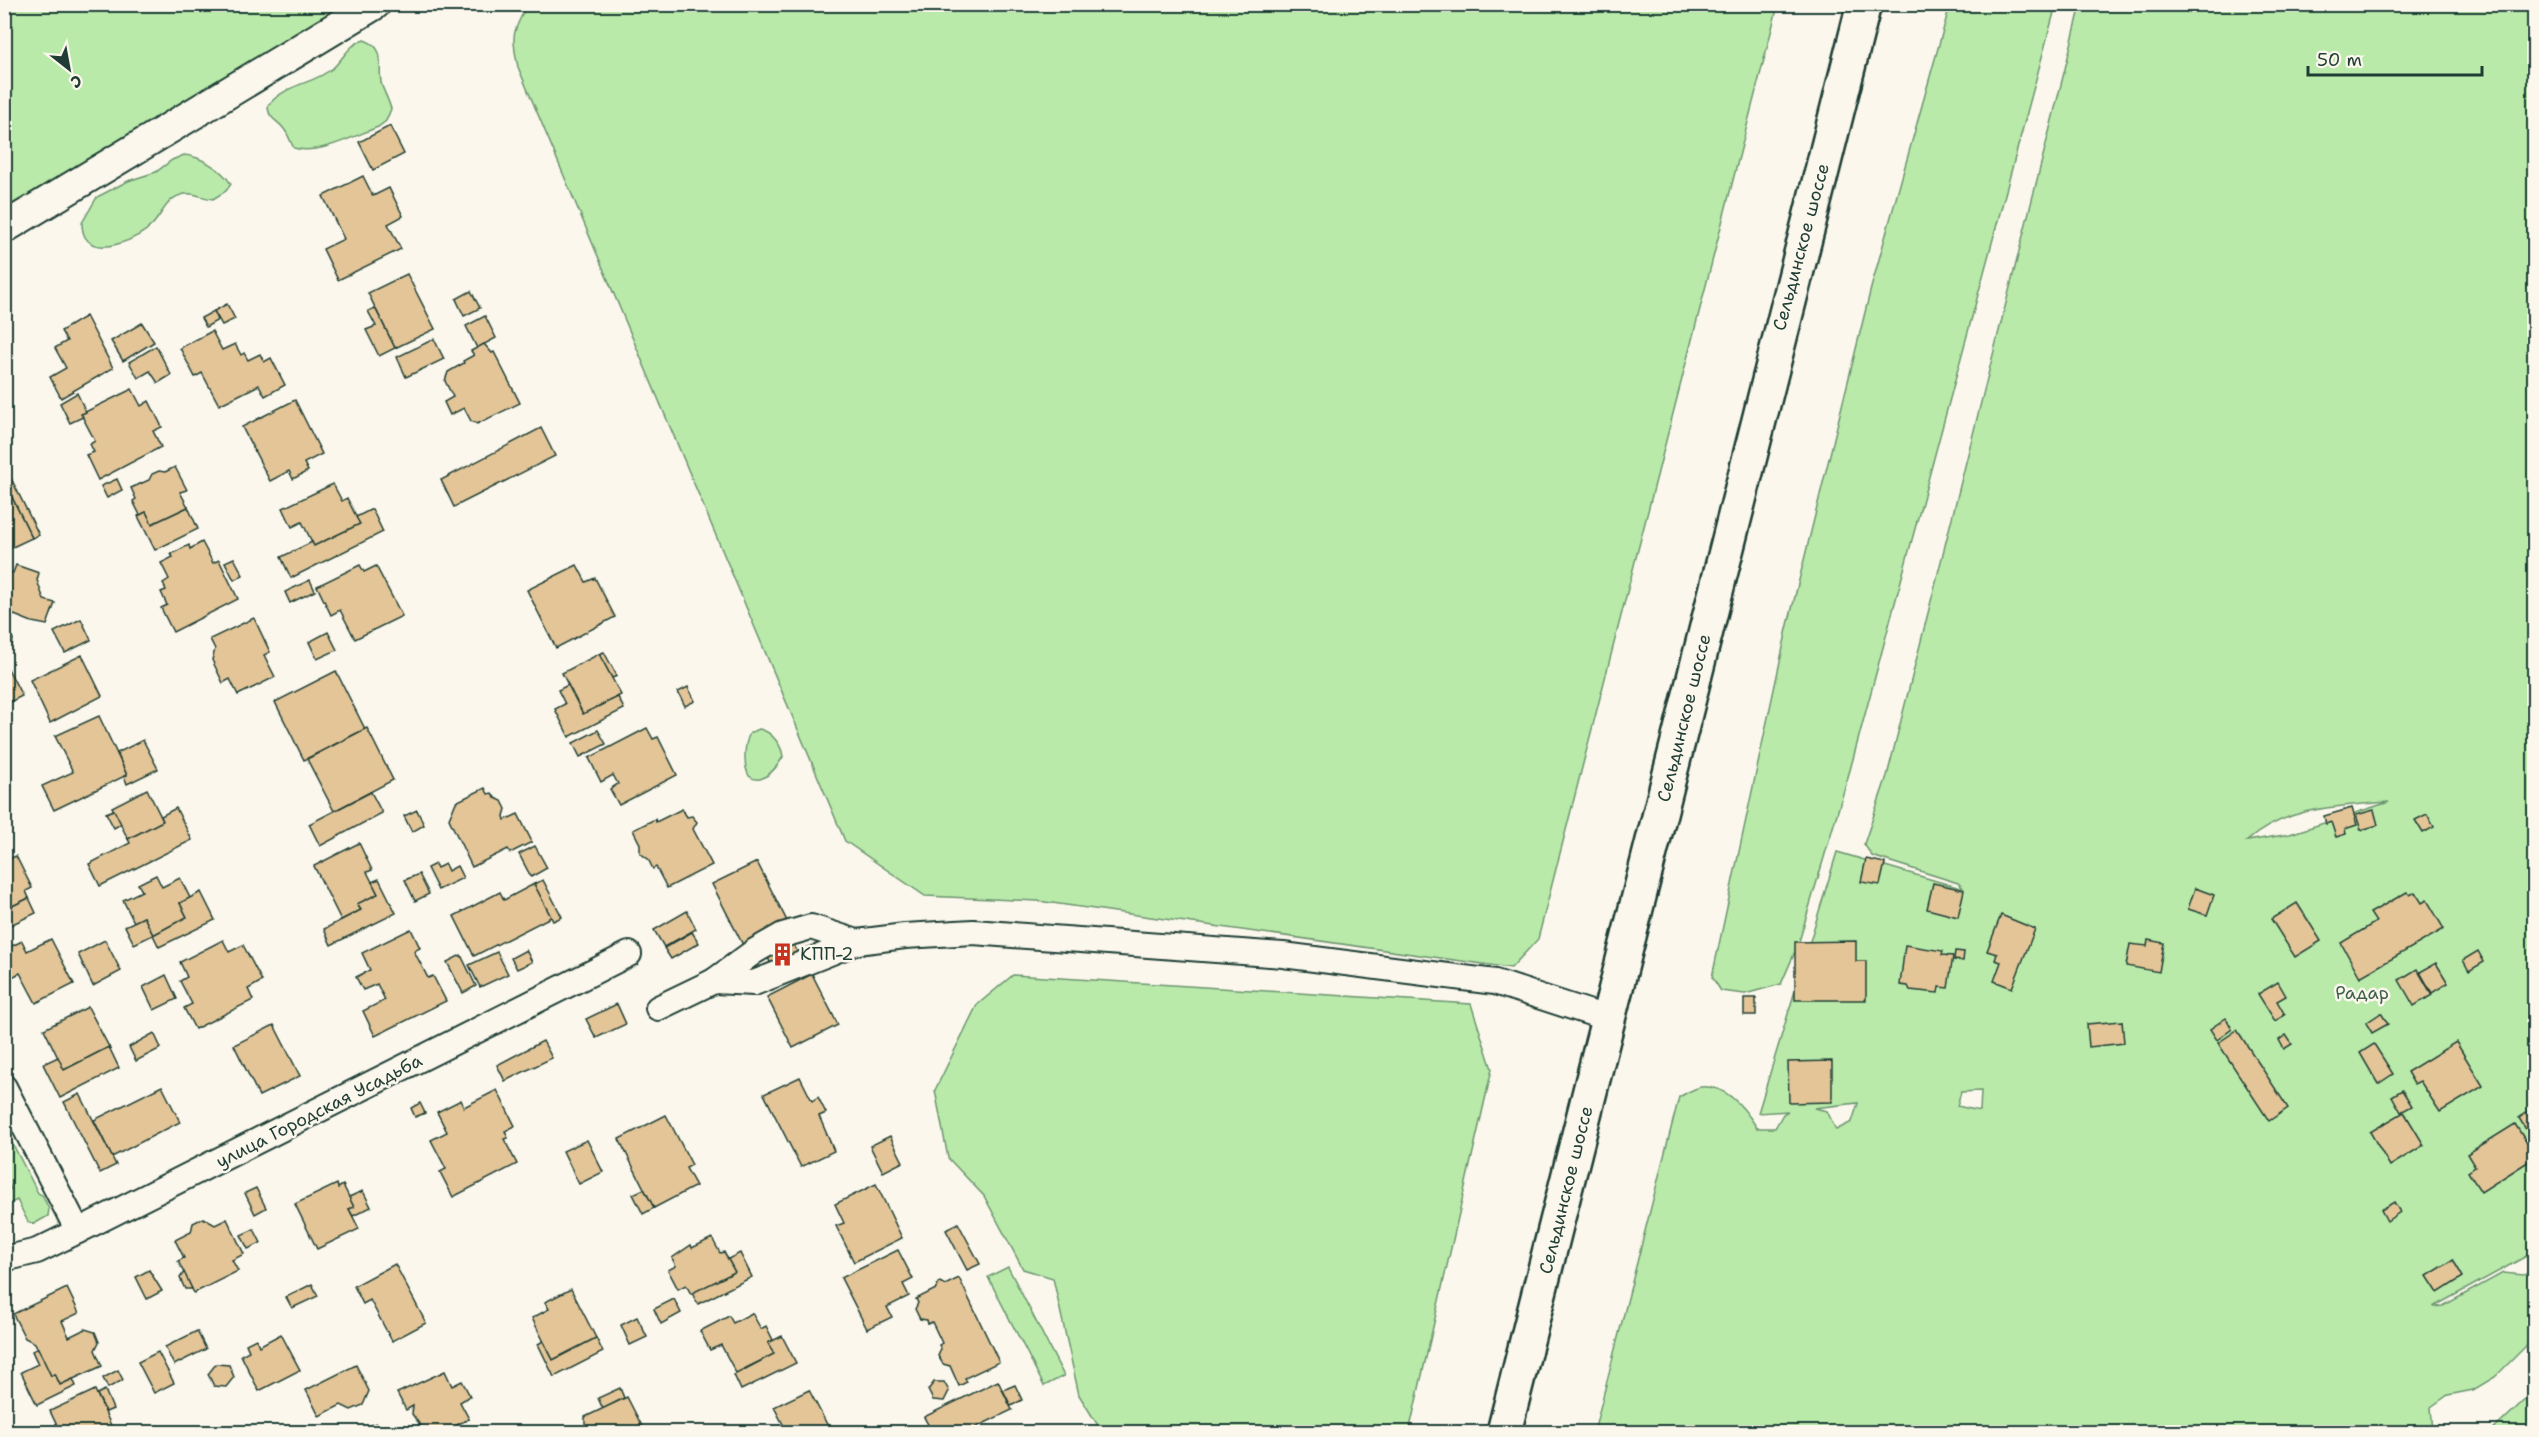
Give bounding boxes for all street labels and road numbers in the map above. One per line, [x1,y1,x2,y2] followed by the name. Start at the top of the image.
[1767,161,1835,333] street label: Сельдинское шоссе
[1652,631,1716,805] street label: Сельдинское шоссе
[212,1048,426,1174] street label: улица Городская Усадьба
[1534,1103,1598,1277] street label: Сельдинское шоссе

